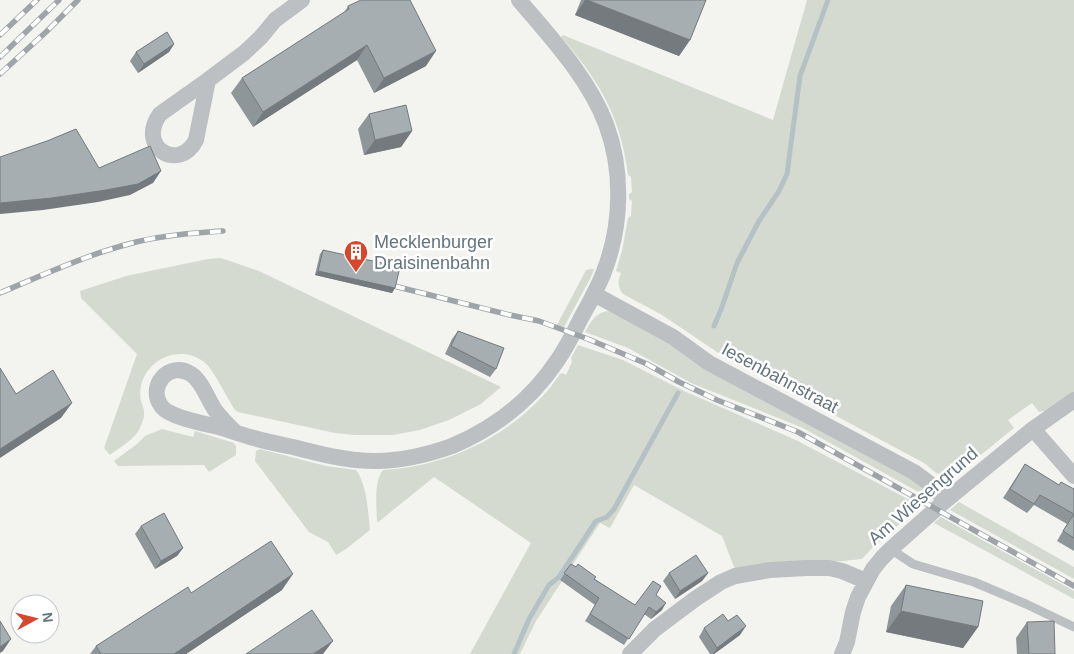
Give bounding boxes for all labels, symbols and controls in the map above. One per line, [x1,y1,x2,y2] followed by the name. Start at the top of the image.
[374,232,493,273] place label: Mecklenburger Draisinenbahn
[343,239,369,273] building icon: Mecklenburger Draisinenbahn
[718,339,842,417] street label: Iesenbahnstraat
[864,443,982,549] street label: Am Wiesengrund
[10,594,60,644] north arrow
[39,611,56,623] text: N

